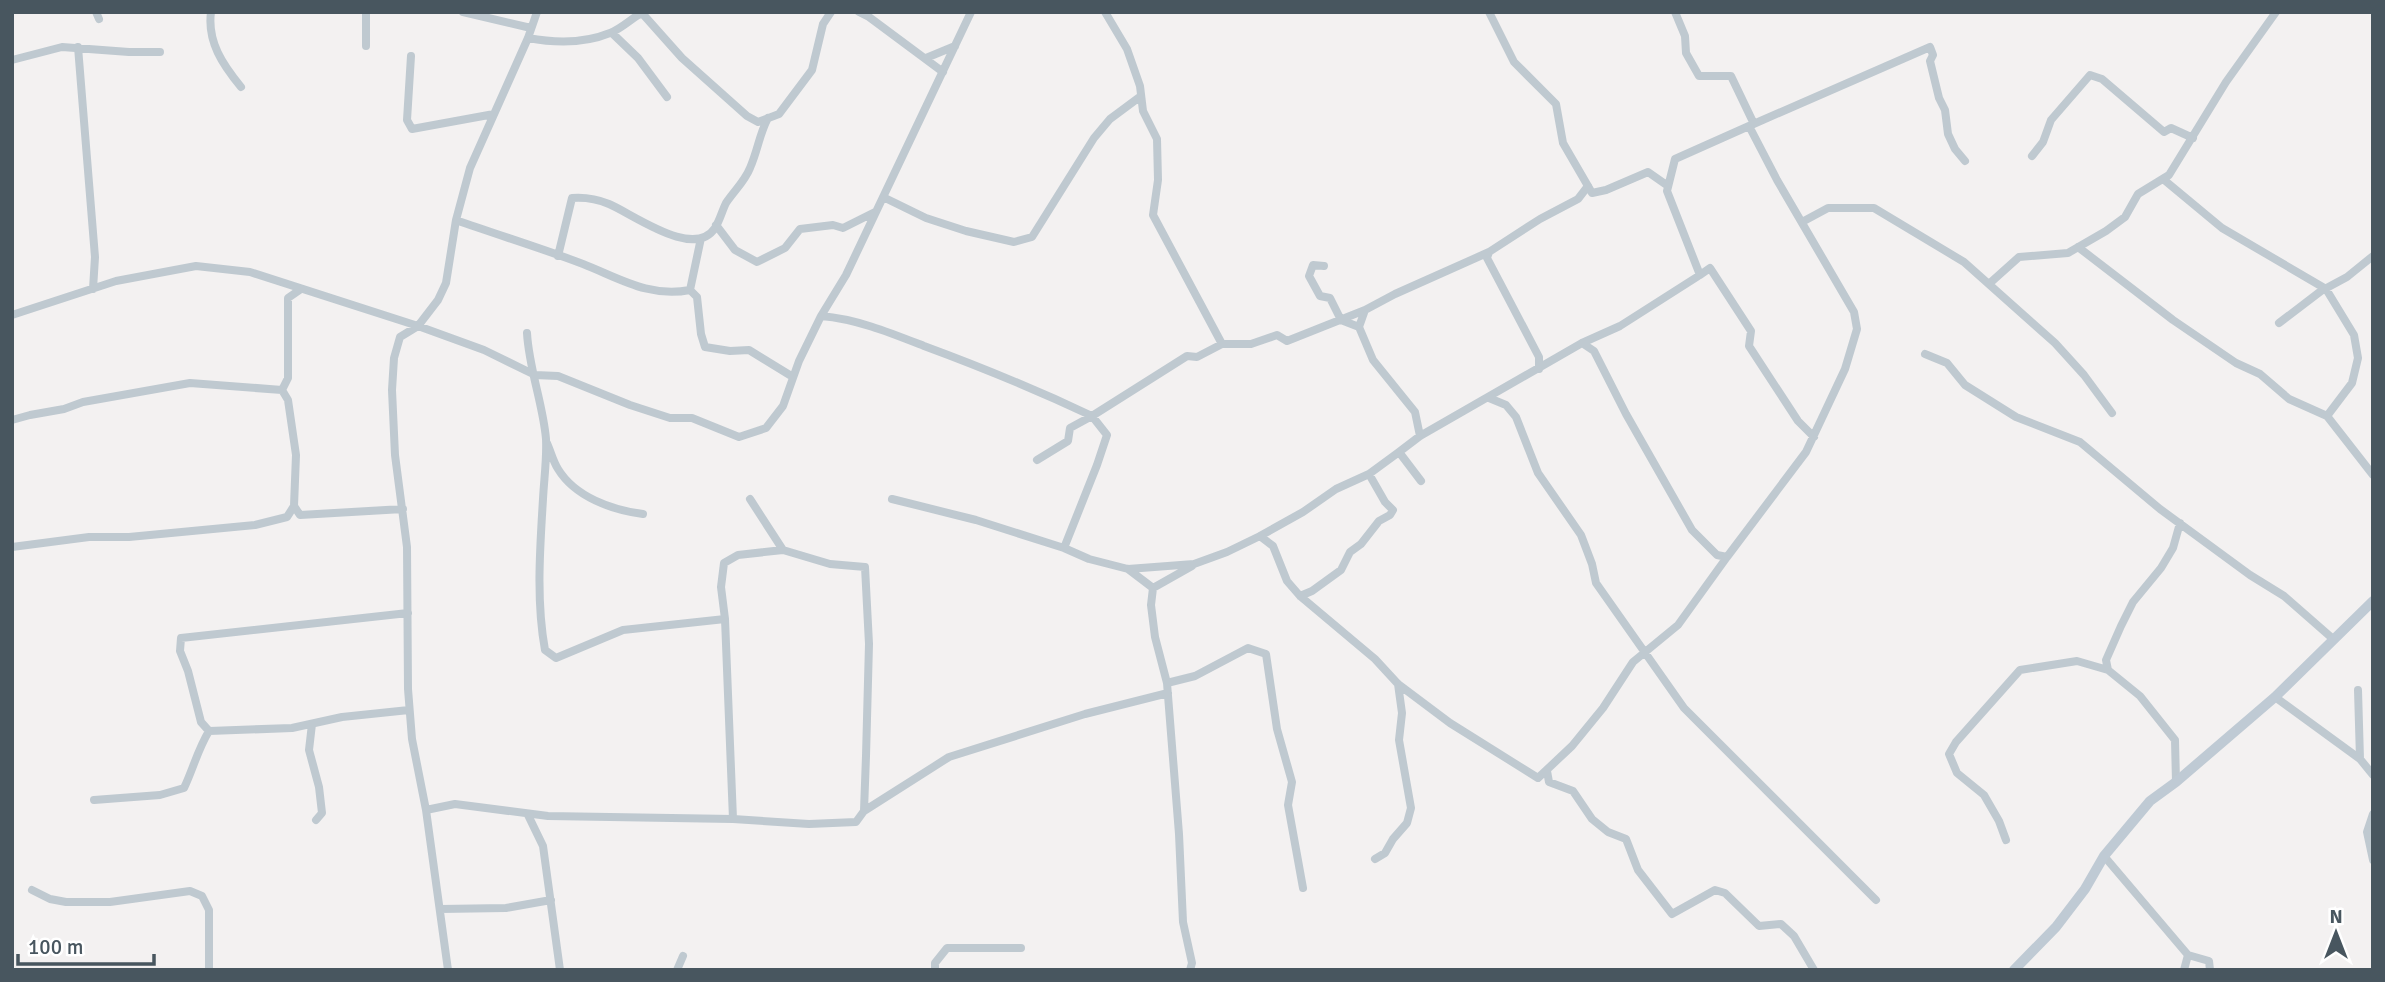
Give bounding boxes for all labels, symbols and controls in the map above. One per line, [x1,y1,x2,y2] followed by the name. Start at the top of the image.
[2301,898,2371,968] north arrow
[2329,905,2343,929] text: N
[18,922,154,966] scale bar
[28,934,83,960] text: 100 m

